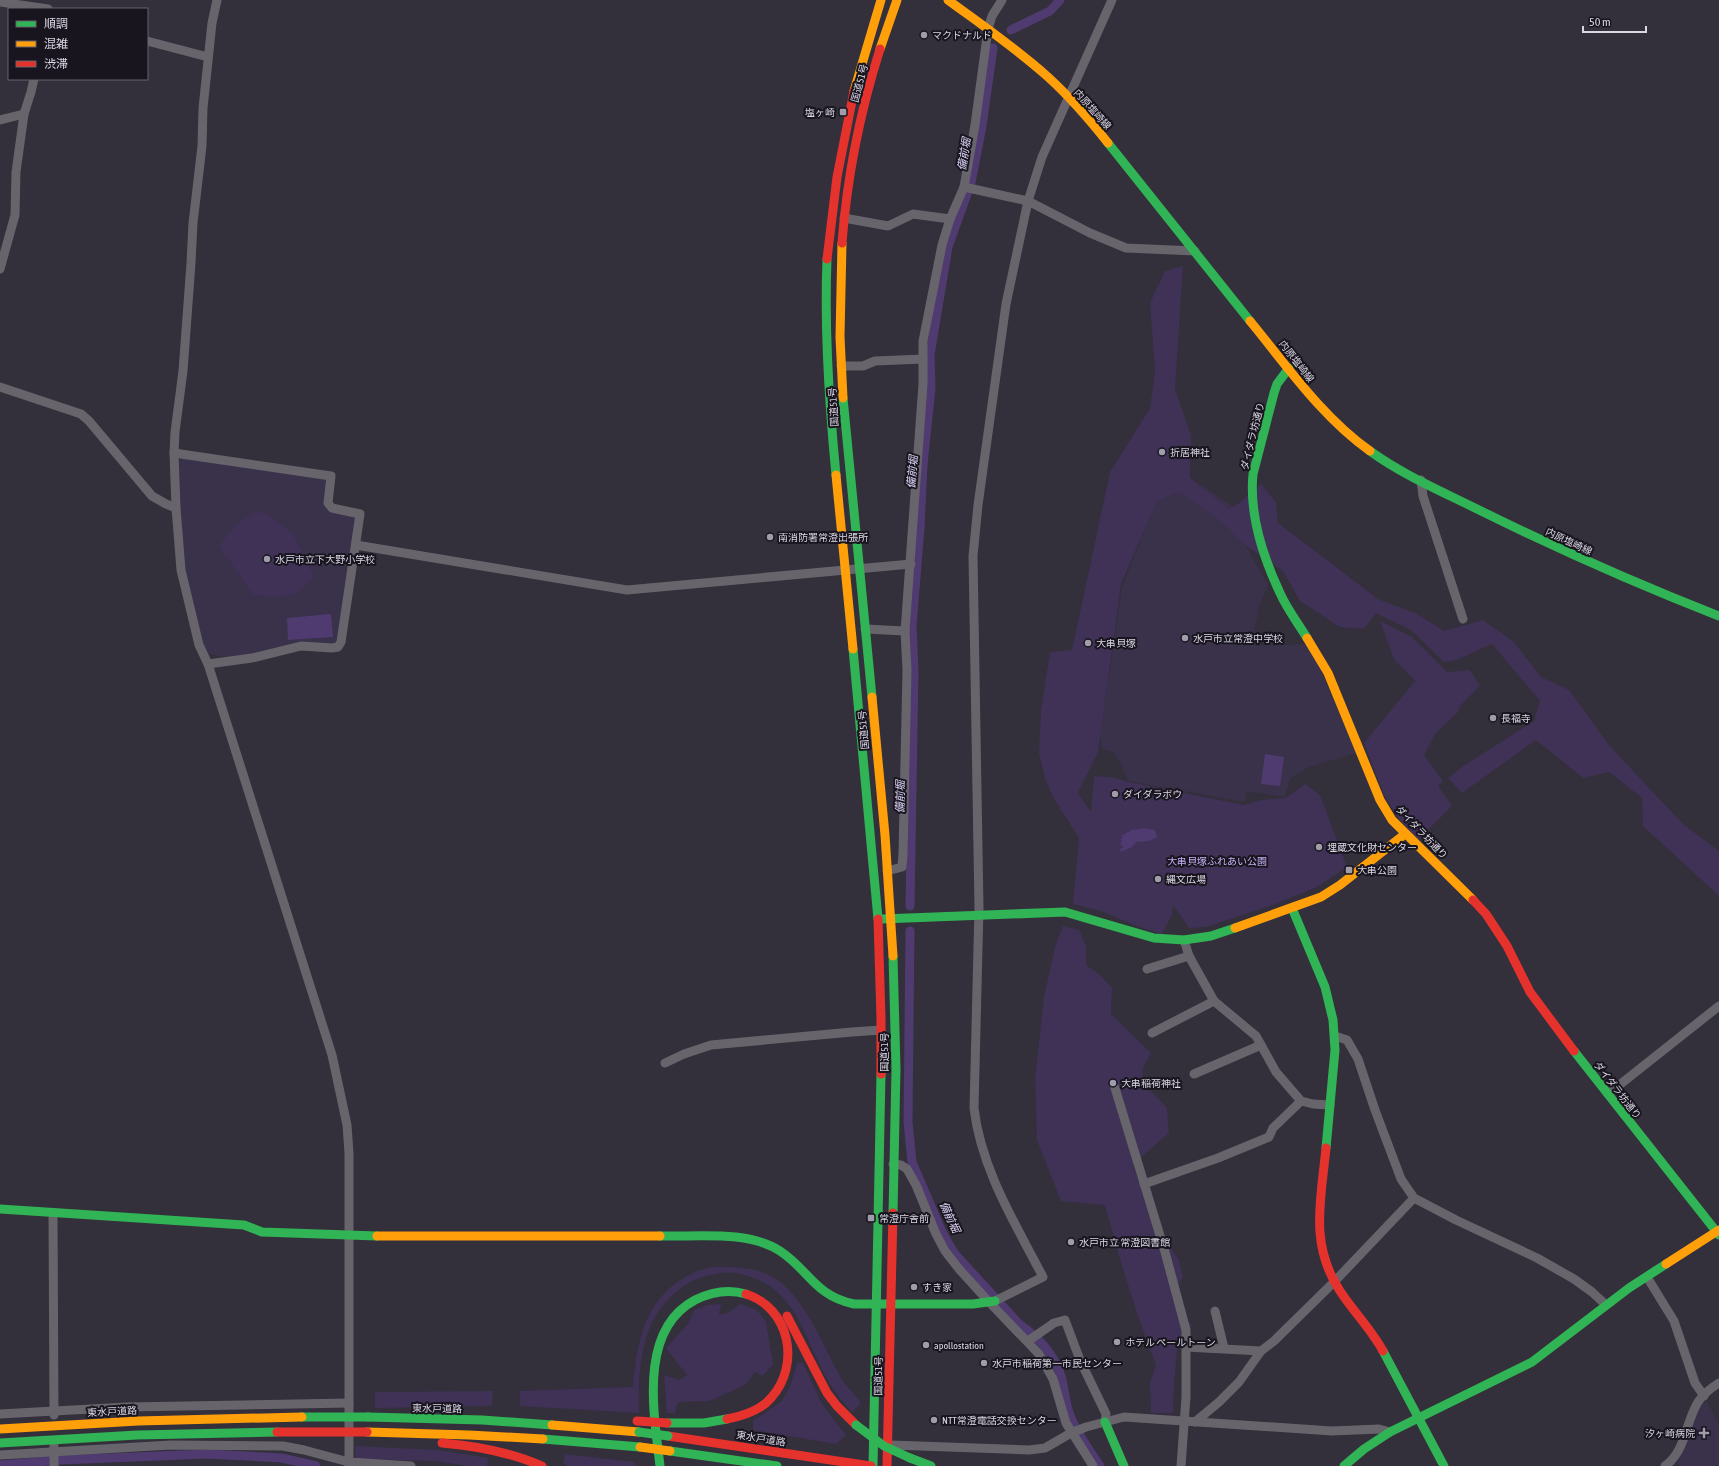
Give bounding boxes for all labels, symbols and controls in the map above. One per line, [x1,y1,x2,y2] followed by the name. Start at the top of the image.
[8,8,148,80] legend
[1583,8,1646,34] scale bar
[1589,15,1611,29] text: 50 m
[44,17,68,31] text: 順調
[919,30,929,40] marker: マクドナルド
[932,30,992,41] place label: マクドナルド
[44,37,68,51] text: 混雑
[44,57,68,71] text: 渋滞
[849,63,870,104] street label: 国道51号
[1072,87,1113,132] street label: 内原塩崎線
[805,107,835,118] place label: 塩ヶ崎
[838,107,848,117] marker: 塩ヶ崎
[955,135,973,171] water label: 備前堀
[1277,338,1316,384] street label: 内原塩崎線
[827,387,840,427] street label: 国道51号
[1239,401,1266,471] street label: ダイダラ坊通り
[1157,447,1167,457] marker: 折居神社
[1170,447,1210,458] place label: 折居神社
[905,453,920,489] water label: 備前堀
[1544,526,1594,557] street label: 内原塩崎線
[765,532,775,542] marker: 南消防署常澄出張所
[778,532,868,543] place label: 南消防署常澄出張所
[262,554,272,564] marker: 水戸市立下大野小学校
[275,554,375,565] place label: 水戸市立下大野小学校
[1180,633,1190,643] marker: 水戸市立常澄中学校
[1193,633,1283,644] place label: 水戸市立常澄中学校
[1083,638,1093,648] marker: 大串貝塚
[1096,638,1136,649] place label: 大串貝塚
[856,710,871,750] street label: 国道51号
[1488,713,1498,723] marker: 長福寺
[1501,713,1531,724] place label: 長福寺
[894,778,906,814] water label: 備前堀
[1110,789,1120,799] marker: ダイダラボウ
[1123,789,1183,800] place label: ダイダラボウ
[1394,803,1450,861] street label: ダイダラ坊通り
[1314,842,1324,852] marker: 埋蔵文化財センター
[1327,842,1417,853] place label: 埋蔵文化財センター
[1167,856,1267,867] park label: 大串貝塚ふれあい公園
[1344,865,1354,875] marker: 大串公園
[1357,865,1397,876] place label: 大串公園
[1153,874,1163,884] marker: 縄文広場
[1166,874,1206,885] place label: 縄文広場
[879,1032,890,1072] street label: 国道51号
[1592,1059,1643,1121] street label: ダイダラ坊通り
[1108,1078,1118,1088] marker: 大串稲荷神社
[1121,1078,1181,1089] place label: 大串稲荷神社
[938,1200,963,1236] water label: 備前堀
[866,1213,876,1223] marker: 常澄庁舎前
[879,1213,929,1224] place label: 常澄庁舎前
[1066,1237,1076,1247] marker: 水戸市立 常澄図書館
[1079,1237,1170,1248] place label: 水戸市立 常澄図書館
[909,1282,919,1292] marker: すき家
[922,1282,952,1293] place label: すき家
[1112,1337,1122,1347] marker: ホテル ペールトーン
[1125,1337,1216,1348] place label: ホテル ペールトーン
[921,1340,931,1350] marker: apollostation
[934,1340,984,1351] place label: apollostation
[873,1356,884,1396] street label: 国道51号
[979,1358,989,1368] marker: 水戸市稲荷第一市民センター
[992,1358,1122,1369] place label: 水戸市稲荷第一市民センター
[412,1403,462,1414] street label: 東水戸道路
[87,1405,137,1418] street label: 東水戸道路
[929,1415,939,1425] marker: NTT常澄電話交換センター
[942,1415,1057,1426] place label: NTT常澄電話交換センター
[1698,1427,1710,1439] marker: 汐ヶ崎病院
[1645,1428,1695,1439] place label: 汐ヶ崎病院
[735,1429,786,1448] street label: 東水戸道路

